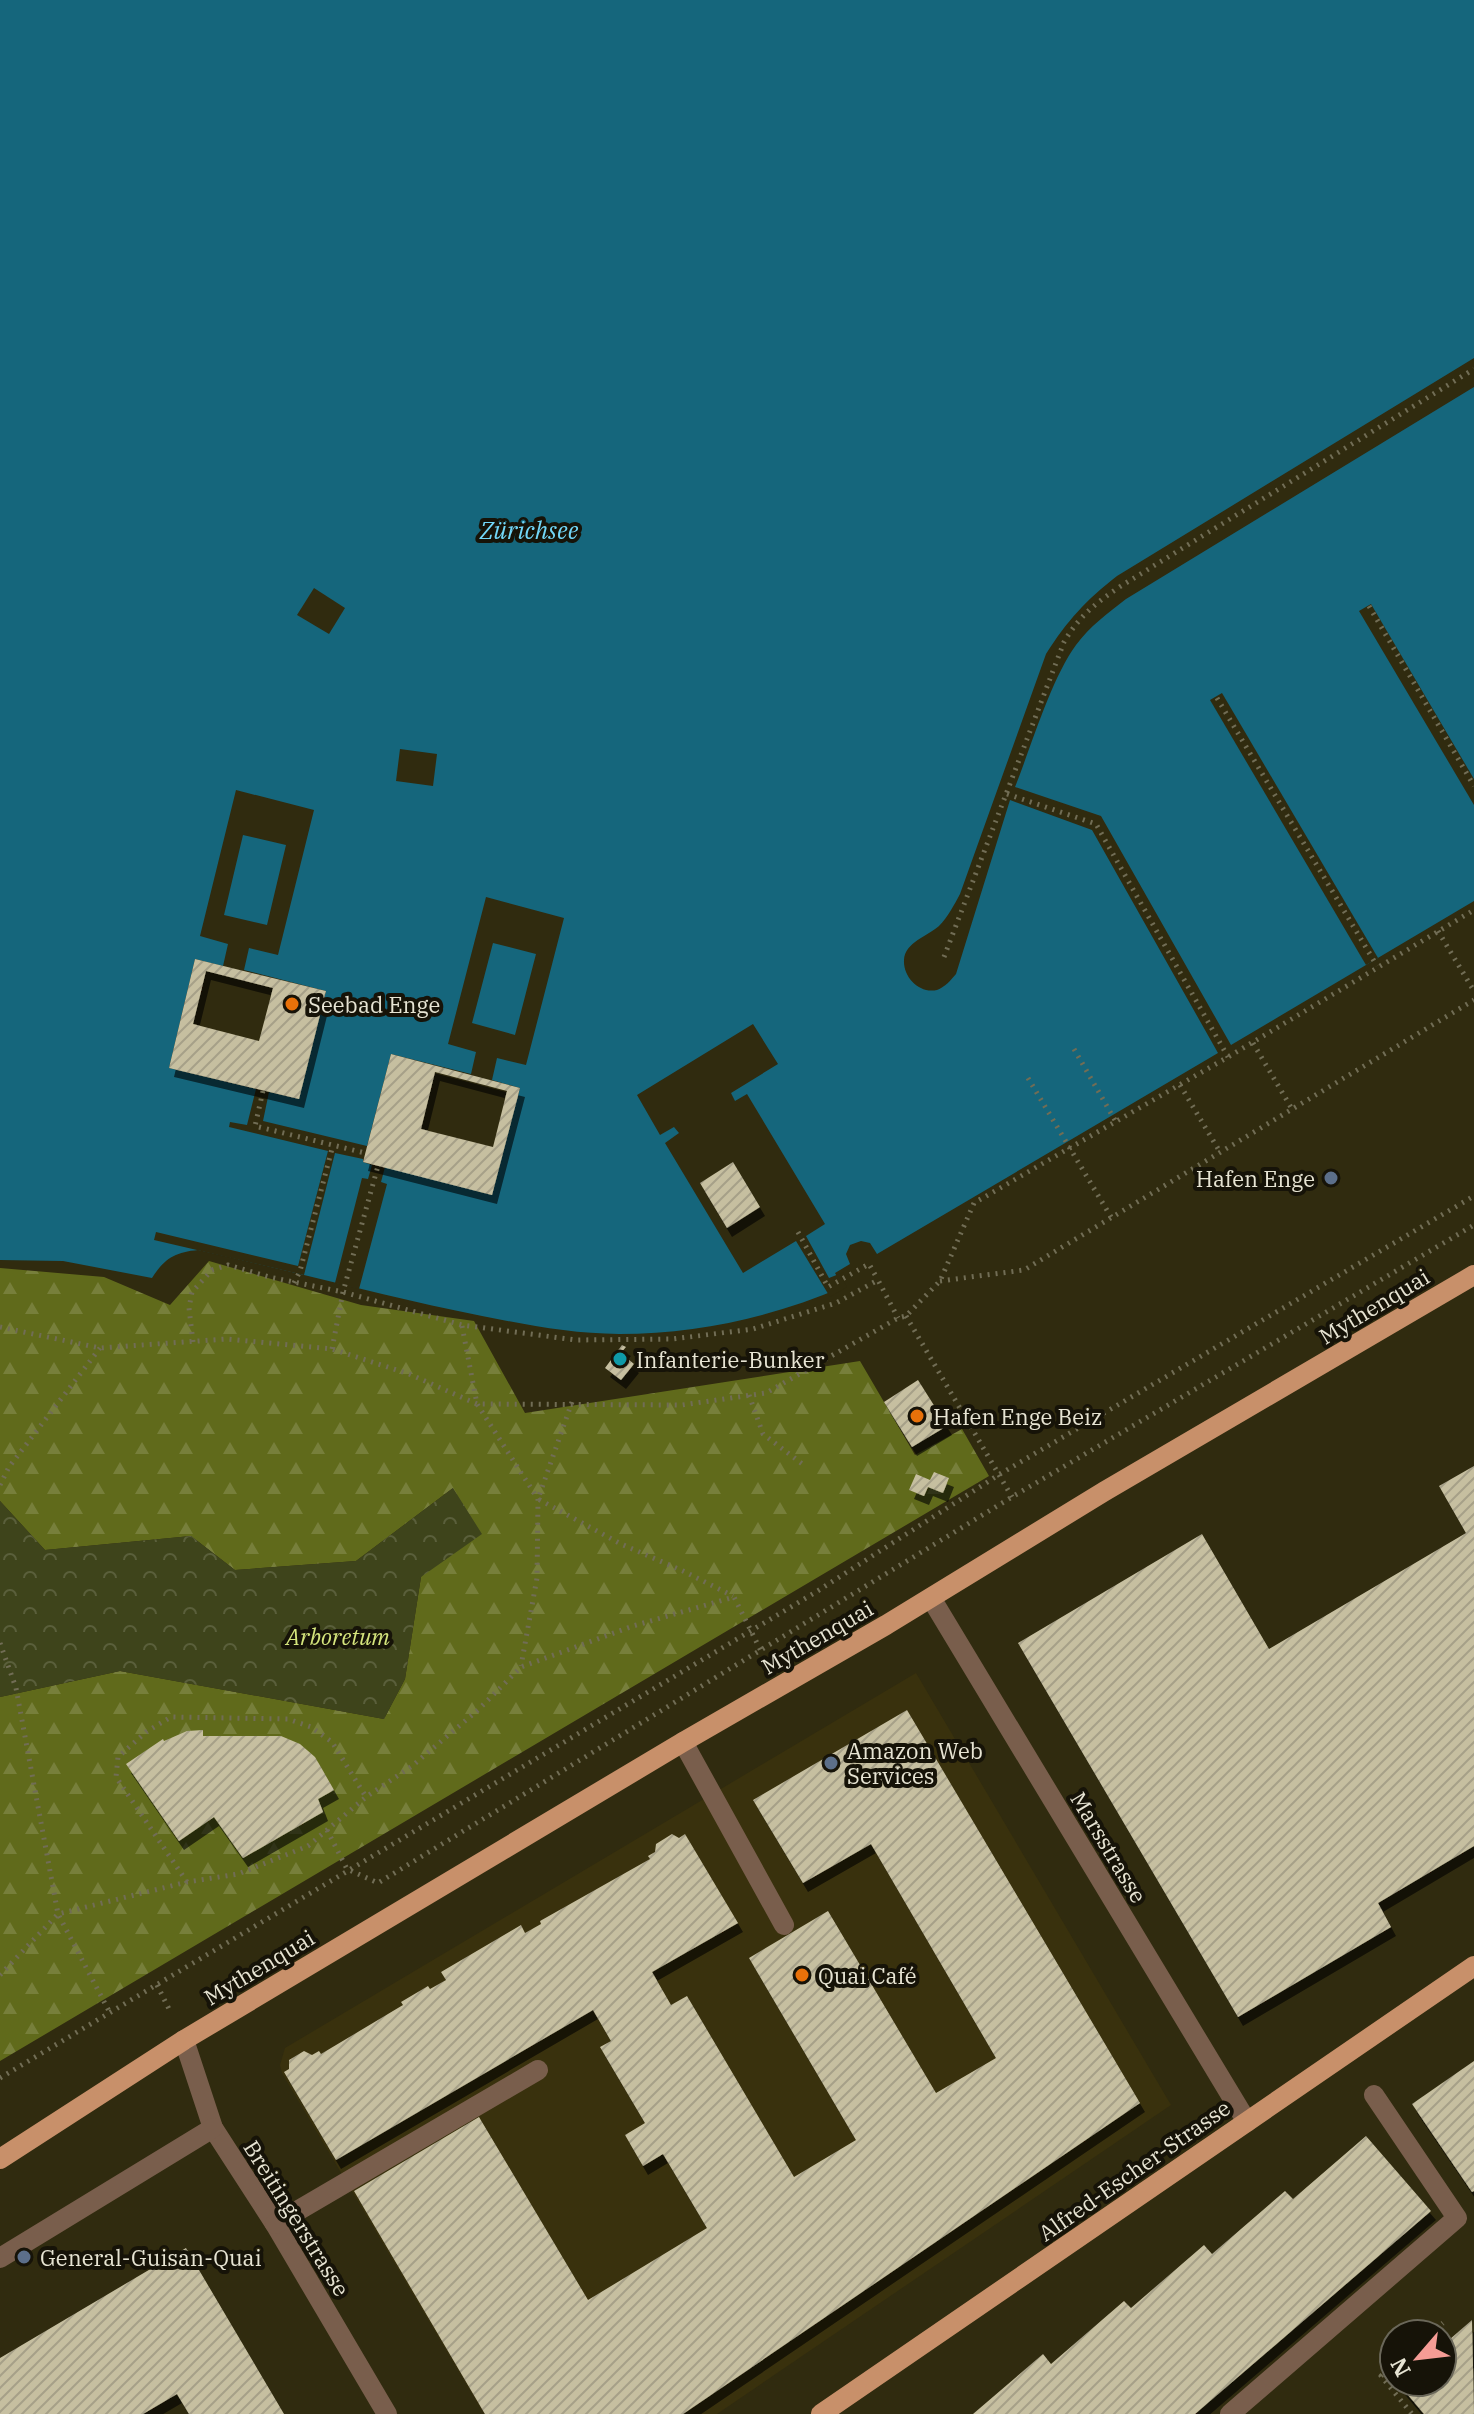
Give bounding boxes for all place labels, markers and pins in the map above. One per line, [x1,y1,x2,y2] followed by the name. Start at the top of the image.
[308,990,440,1019] place label: Seebad Enge
[283,995,301,1013] marker: Seebad Enge
[1196,1164,1315,1193] place label: Hafen Enge
[1322,1169,1340,1187] marker: Hafen Enge
[636,1345,825,1374] place label: Infanterie-Bunker
[611,1350,629,1368] marker: Infanterie-Bunker
[933,1402,1102,1431] place label: Hafen Enge Beiz
[908,1407,926,1425] marker: Hafen Enge Beiz
[847,1736,983,1790] place label: Amazon Web Services
[822,1754,840,1772] marker: Amazon Web Services
[818,1961,917,1990] place label: Quai Café
[793,1966,811,1984] marker: Quai Café
[40,2243,262,2272] place label: General-Guisan-Quai
[15,2248,33,2266] marker: General-Guisan-Quai

